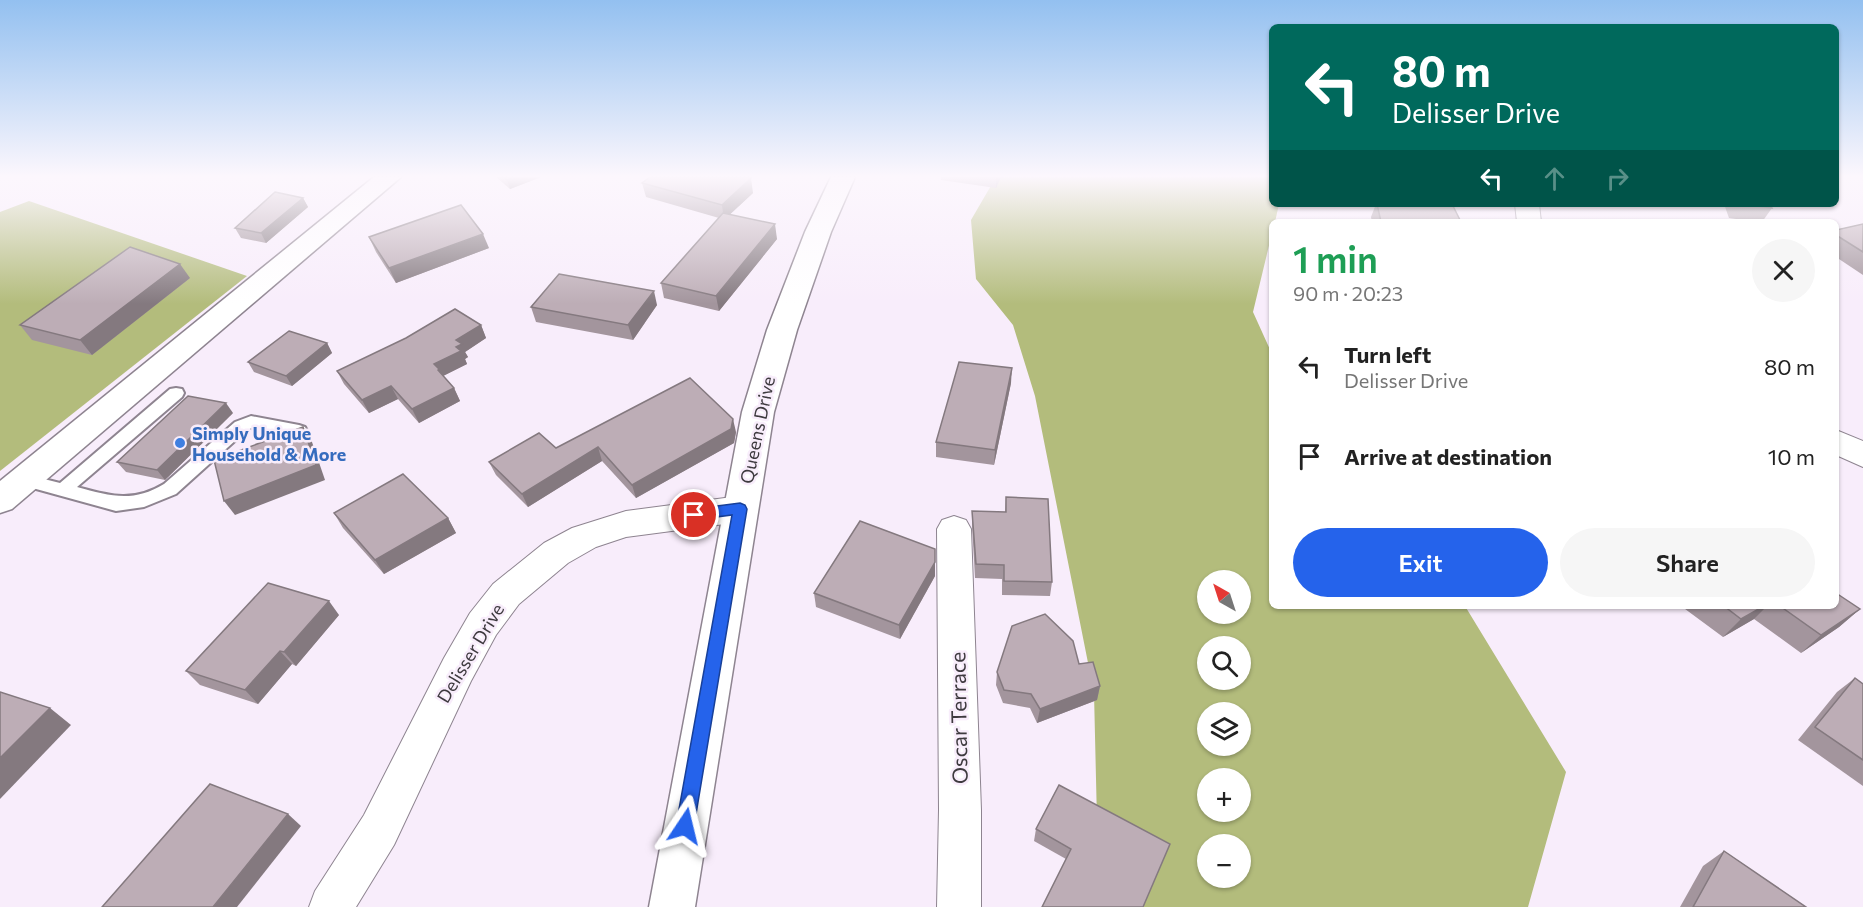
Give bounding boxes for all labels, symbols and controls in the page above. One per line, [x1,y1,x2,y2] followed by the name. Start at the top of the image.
[1392,44,1491,96] text: 80 m
[1293,48,1371,126] icon: left
[1392,96,1560,129] text: Delisser Drive
[1475,162,1508,195] icon: left
[1538,162,1571,195] icon: ahead
[1601,162,1634,195] icon: right
[1293,236,1378,280] text: 1 min
[1752,239,1815,302] button: close
[1293,281,1403,305] text: 90 m · 20:23
[1344,341,1431,368] text: Turn left
[1293,350,1326,383] icon: left
[1764,353,1815,380] text: 80 m
[1344,368,1468,392] text: Delisser Drive
[735,374,779,486] street label: Queens Drive
[192,422,346,465] place label: Simply Unique Household & More
[173,436,187,450] marker: Simply Unique Household & More
[1293,440,1326,473] icon: arrive
[1344,443,1552,470] text: Arrive at destination
[1768,443,1815,470] text: 10 m
[668,489,719,540] pin
[677,498,710,531] icon: arrive
[1293,528,1548,597] button: Exit
[1560,528,1815,597] button: Share
[1197,570,1251,624] north arrow
[1197,570,1251,888] map controls
[432,599,508,707] street label: Delisser Drive
[1197,636,1251,690] button: search
[944,652,972,784] street label: Oscar Terrace
[1197,702,1251,756] button: layers
[1197,768,1251,822] button: +
[653,794,717,858] position arrow
[1197,834,1251,888] button: −

